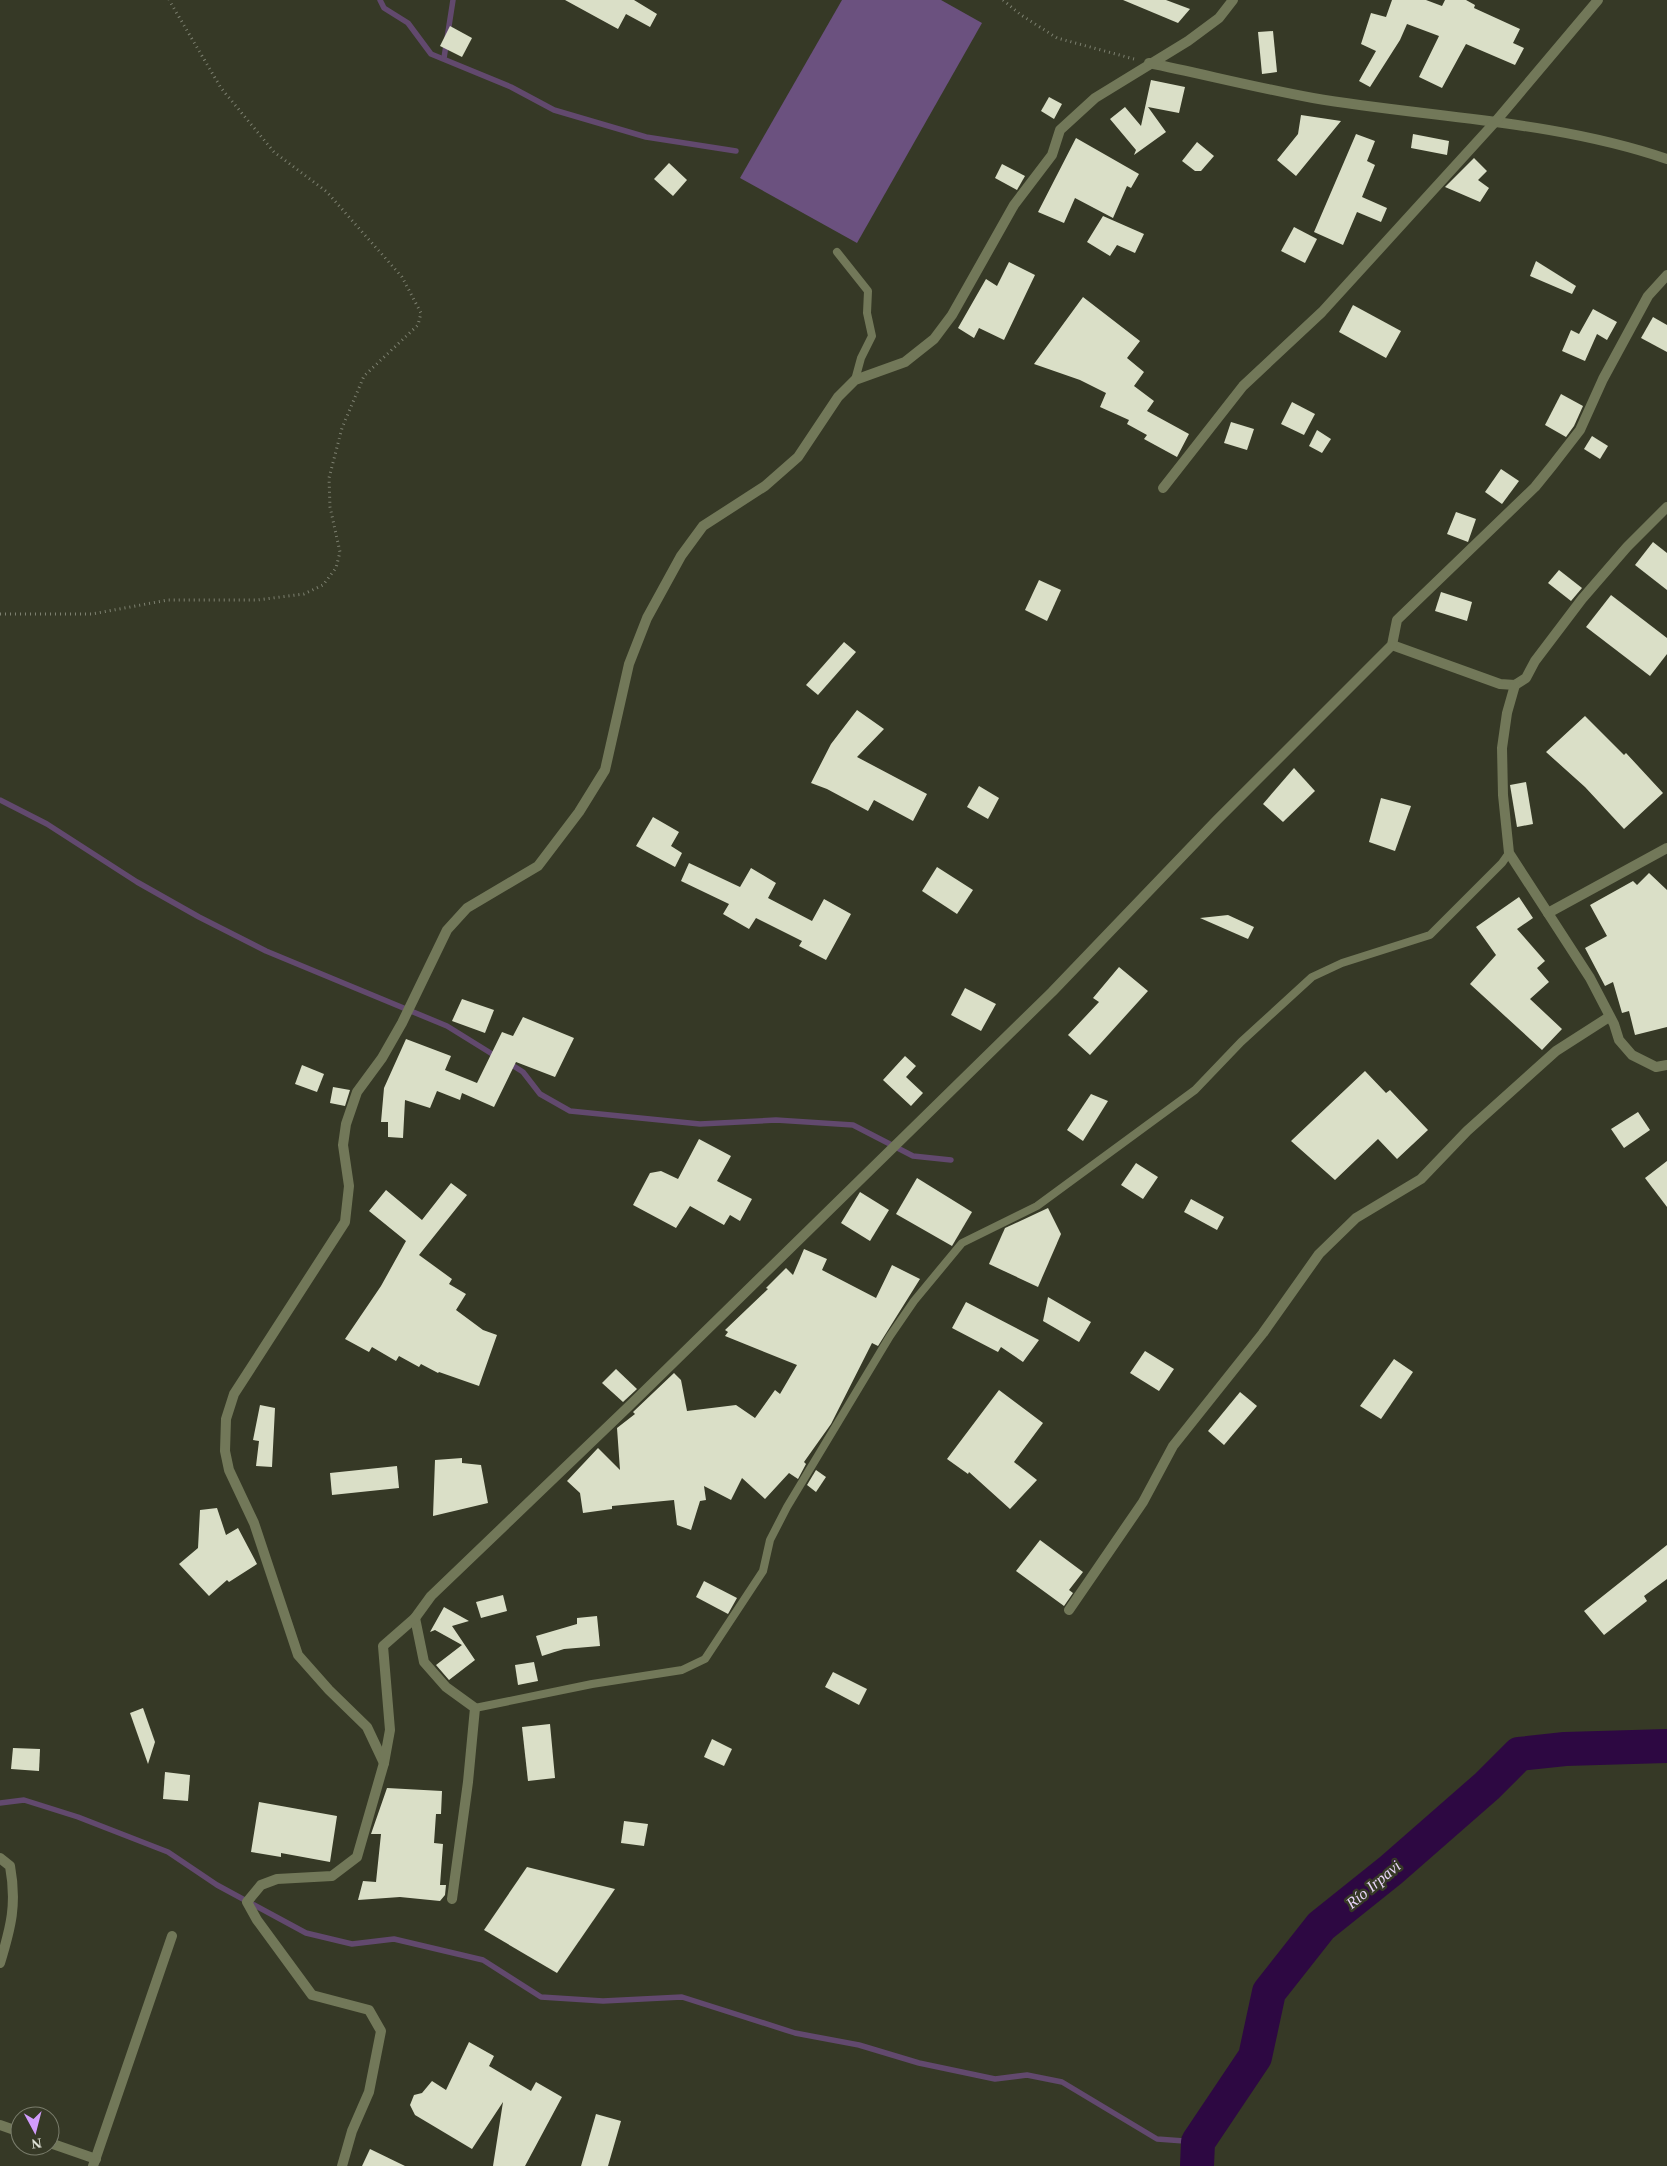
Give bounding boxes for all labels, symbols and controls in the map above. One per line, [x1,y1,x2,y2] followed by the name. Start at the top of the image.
[1342,1857,1404,1913] water label: Río Irpavi
[10,2106,60,2156] north arrow
[31,2135,42,2151] text: N

